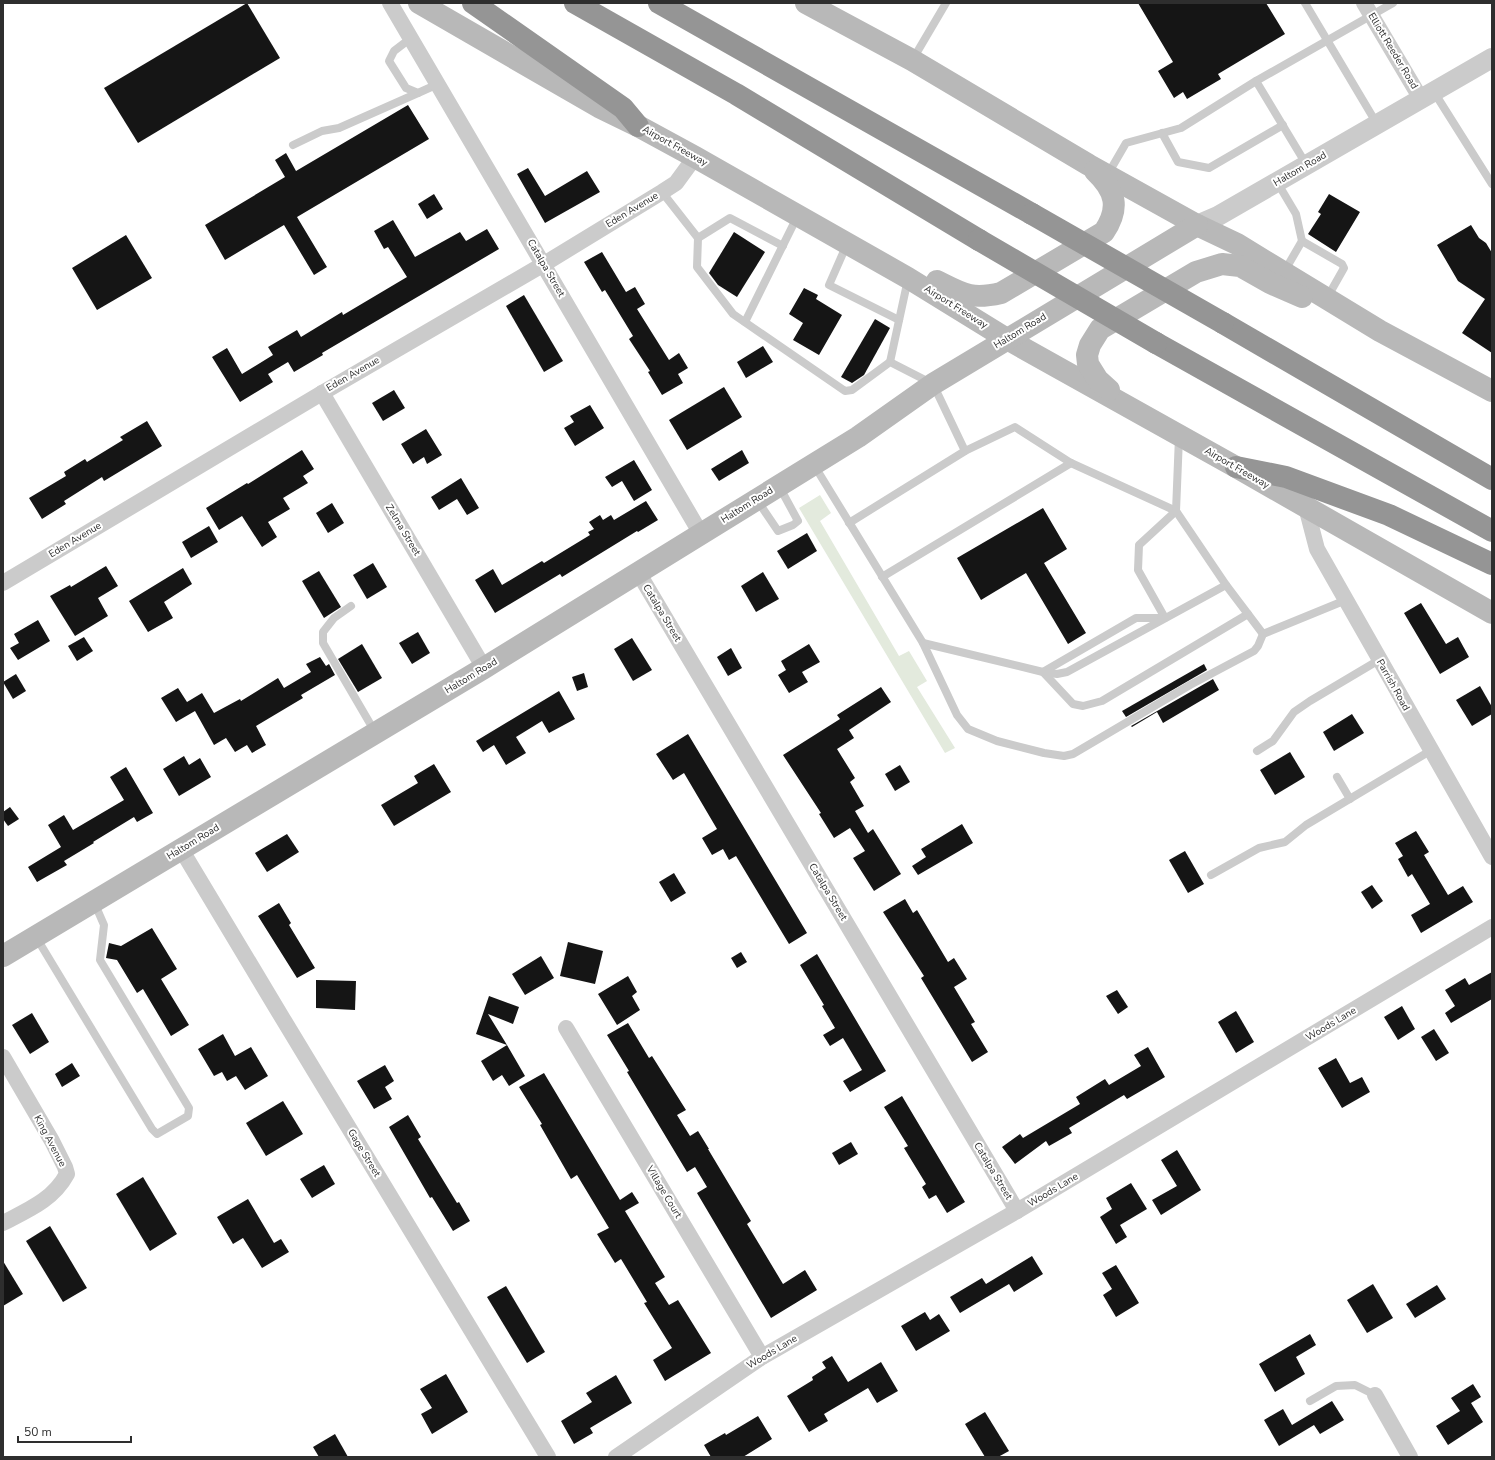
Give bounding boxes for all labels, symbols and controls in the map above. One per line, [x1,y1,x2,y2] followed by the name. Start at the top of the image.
[1365,10,1421,92] street label: Elliott Reeder Road
[640,122,711,170] street label: Airport Freeway
[1271,148,1329,190] street label: Haltom Road
[603,189,661,231] street label: Eden Avenue
[524,237,568,300] street label: Catalpa Street
[921,282,991,333] street label: Airport Freeway
[991,310,1049,352] street label: Haltom Road
[324,353,382,395] street label: Eden Avenue
[1202,444,1273,493] street label: Airport Freeway
[718,483,776,527] street label: Haltom Road
[382,502,424,559] street label: Zelma Street
[46,519,104,561] street label: Eden Avenue
[639,582,685,645] street label: Catalpa Street
[442,655,500,697] street label: Haltom Road
[1373,657,1413,714] street label: Parrish Road
[164,821,222,863] street label: Haltom Road
[805,861,851,924] street label: Catalpa Street
[1303,1003,1359,1045] street label: Woods Lane
[31,1113,69,1169] street label: King Avenue
[344,1126,384,1180] street label: Gage Street
[970,1140,1016,1203] street label: Catalpa Street
[642,1162,685,1221] street label: Village Court
[1025,1169,1081,1211] street label: Woods Lane
[744,1331,800,1373] street label: Woods Lane
[18,1418,131,1444] scale bar
[24,1424,52,1440] text: 50 m

